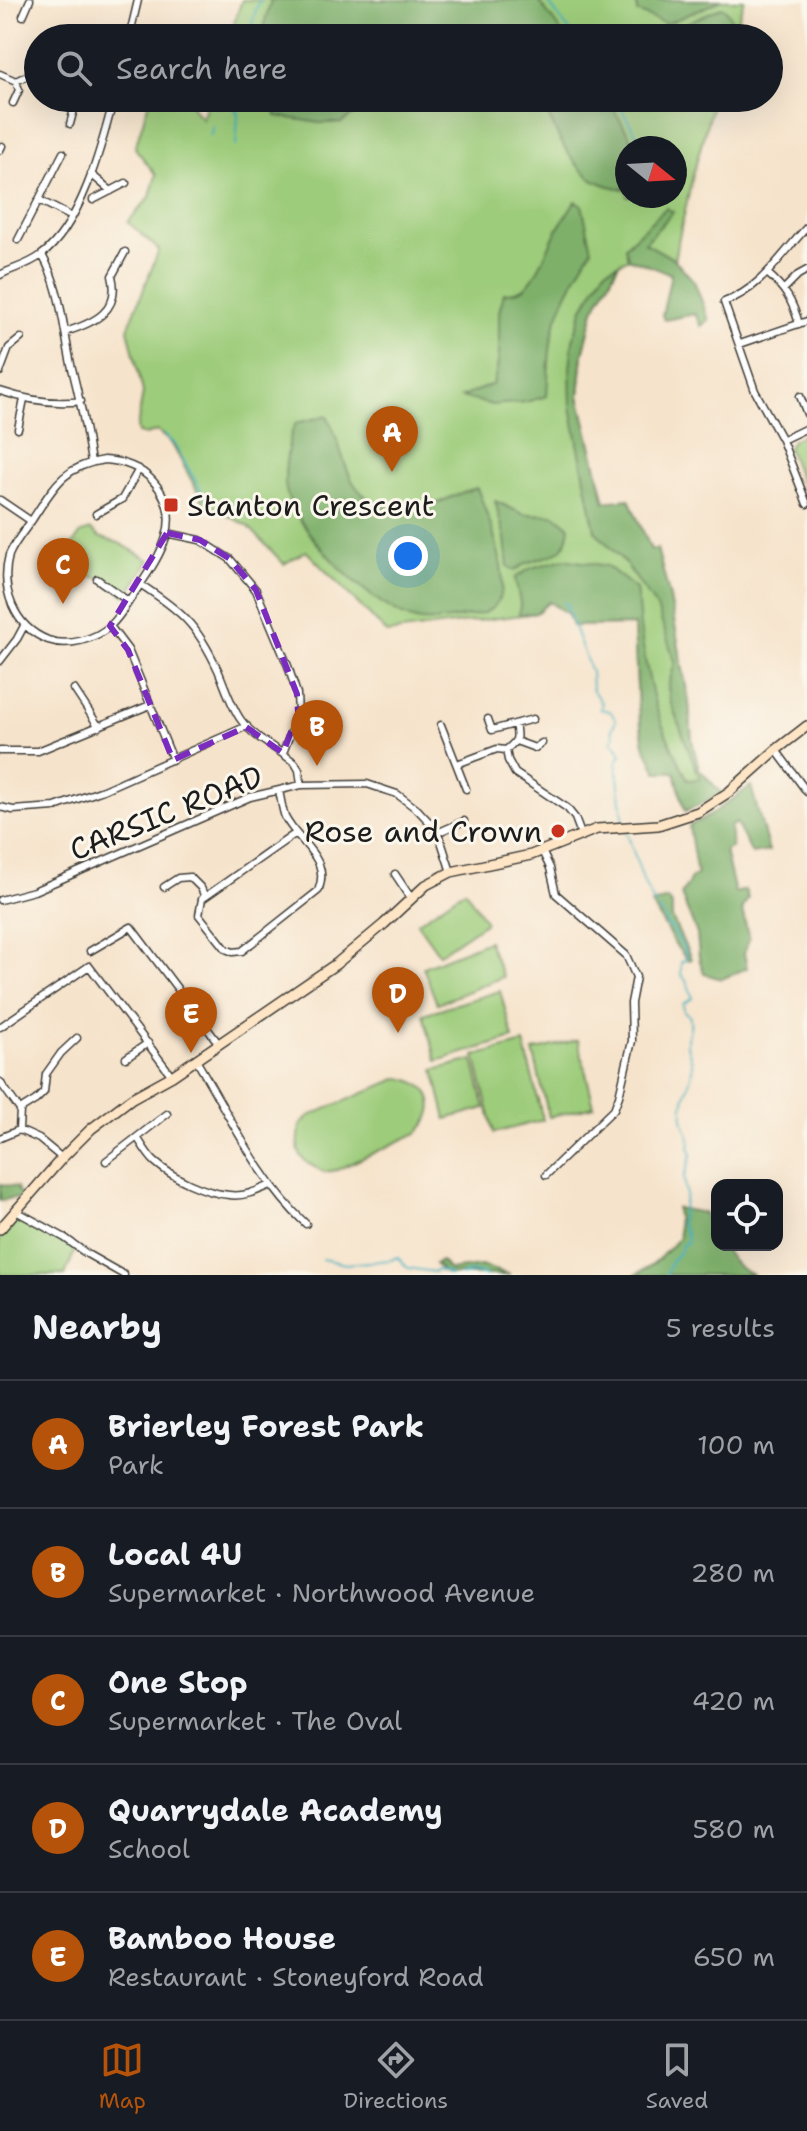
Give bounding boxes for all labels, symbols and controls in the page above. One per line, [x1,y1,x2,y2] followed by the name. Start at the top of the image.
[24,24,783,112] search box
[52,46,96,90] icon: search
[116,48,287,89] text: Search here
[615,136,687,208] north arrow
[366,406,418,472] pin: A
[187,485,435,526] place label: Stanton Crescent
[162,496,180,514] marker: Stanton Crescent
[388,536,428,576] your location
[37,538,89,604] pin: C
[291,700,343,766] pin: B
[63,756,269,870] street label: CARSIC ROAD
[304,811,542,852] place label: Rose and Crown
[549,822,567,840] marker: Rose and Crown
[372,967,424,1033] pin: D
[165,987,217,1053] pin: E
[711,1179,783,1251] map controls
[711,1179,783,1251] button: locate
[32,1304,162,1350] text: Nearby
[666,1310,775,1345] text: 5 results
[108,1406,424,1447] text: Brierley Forest Park
[48,1427,68,1462] text: A
[697,1427,775,1462] text: 100 m
[108,1447,164,1482] text: Park
[108,1534,242,1575] text: Local 4U
[50,1555,66,1590] text: B
[690,1555,775,1590] text: 280 m
[108,1575,535,1610] text: Supermarket · Northwood Avenue
[108,1662,247,1703] text: One Stop
[50,1683,66,1718] text: C
[692,1683,775,1718] text: 420 m
[108,1703,402,1738] text: Supermarket · The Oval
[108,1790,443,1831] text: Quarrydale Academy
[49,1811,67,1846] text: D
[693,1811,775,1846] text: 580 m
[108,1831,190,1866] text: School
[108,1918,336,1959] text: Bamboo House
[49,1939,67,1974] text: E
[693,1939,775,1974] text: 650 m
[108,1959,484,1994] text: Restaurant · Stoneyford Road
[99,2038,146,2115] tab: Map
[343,2038,448,2115] tab: Directions
[646,2038,708,2115] tab: Saved

